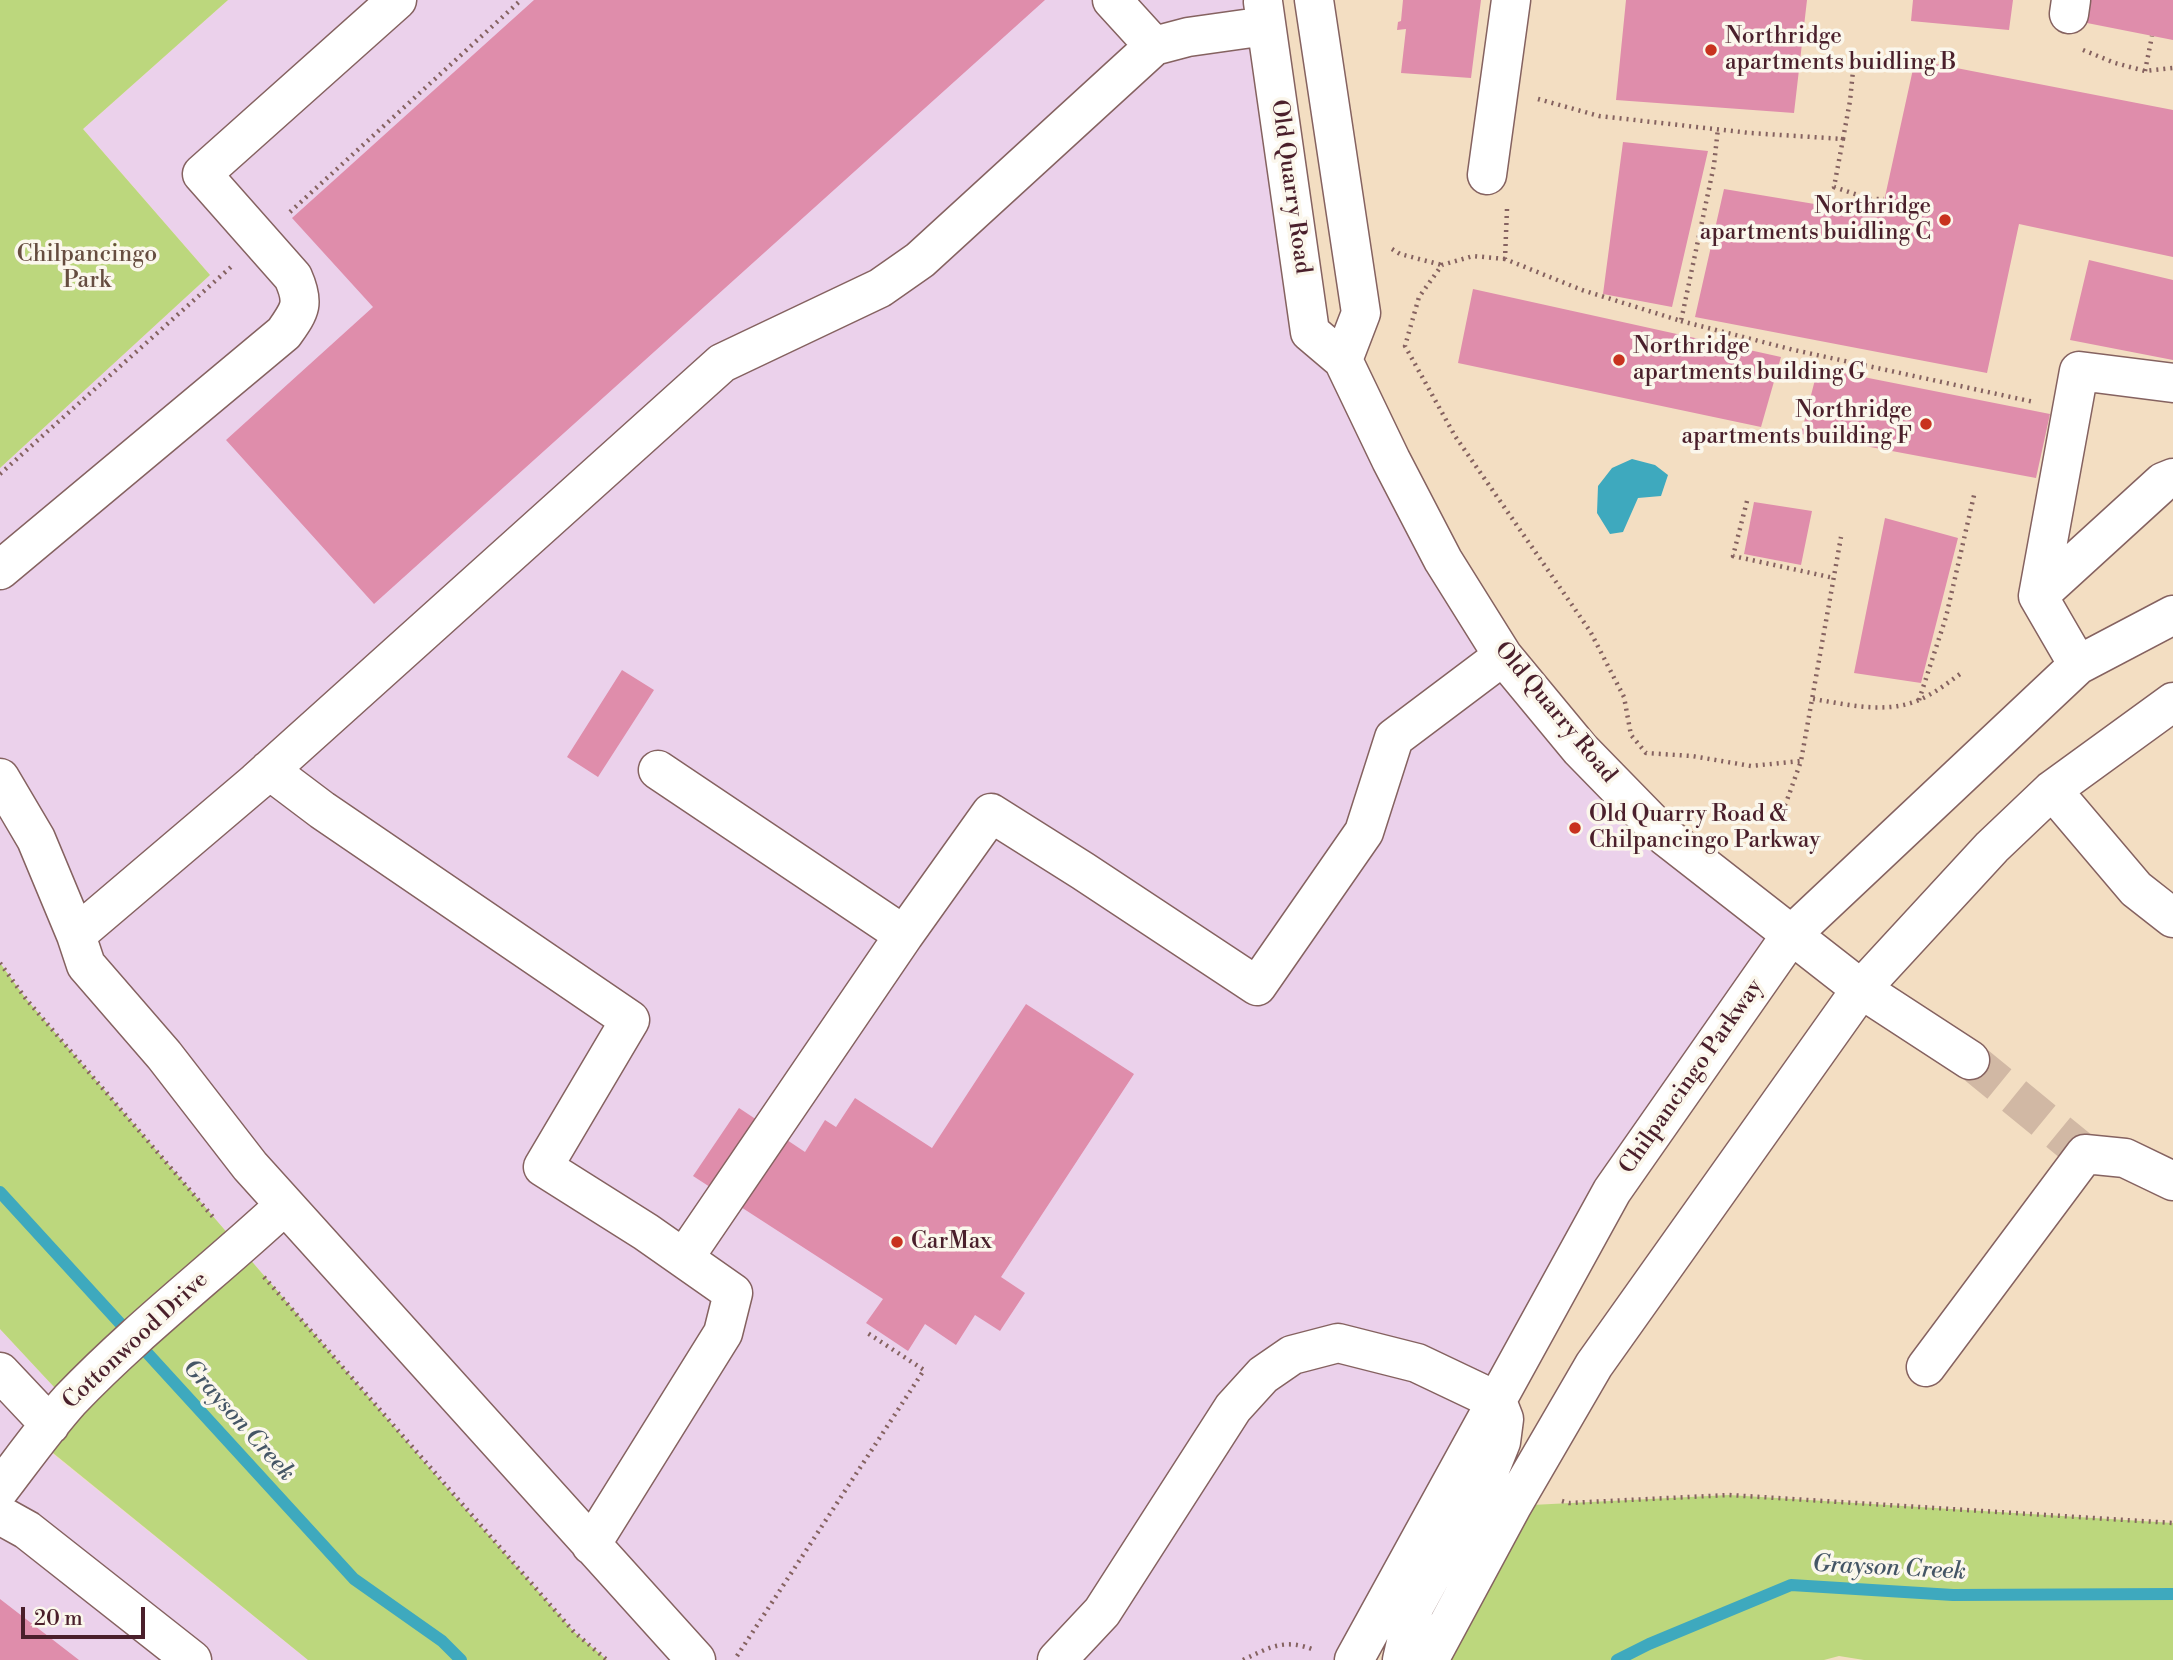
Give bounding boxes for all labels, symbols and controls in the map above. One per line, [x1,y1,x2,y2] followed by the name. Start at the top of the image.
[1725,23,1957,77] place label: Northridge apartments buidling B
[1703,42,1719,58] marker: Northridge apartments buidling B
[1264,98,1316,276] street label: Old Quarry Road
[1700,193,1931,247] place label: Northridge apartments buidling C
[1937,212,1953,228] marker: Northridge apartments buidling C
[17,241,157,295] park label: Chilpancingo Park
[1633,333,1865,387] place label: Northridge apartments building G
[1611,352,1627,368] marker: Northridge apartments building G
[1682,397,1912,451] place label: Northridge apartments building F
[1918,416,1934,432] marker: Northridge apartments building F
[1488,637,1622,789] street label: Old Quarry Road
[1589,801,1820,855] place label: Old Quarry Road & Chilpancingo Parkway
[1567,820,1583,836] marker: Old Quarry Road & Chilpancingo Parkway
[1614,974,1770,1180] street label: Chilpancingo Parkway
[911,1228,992,1256] place label: CarMax
[889,1234,905,1250] marker: CarMax
[57,1266,215,1416] street label: Cottonwood Drive
[176,1354,300,1488] water label: Grayson Creek
[1811,1551,1967,1587] water label: Grayson Creek
[24,1594,149,1638] scale bar
[34,1606,83,1632] text: 20 m

